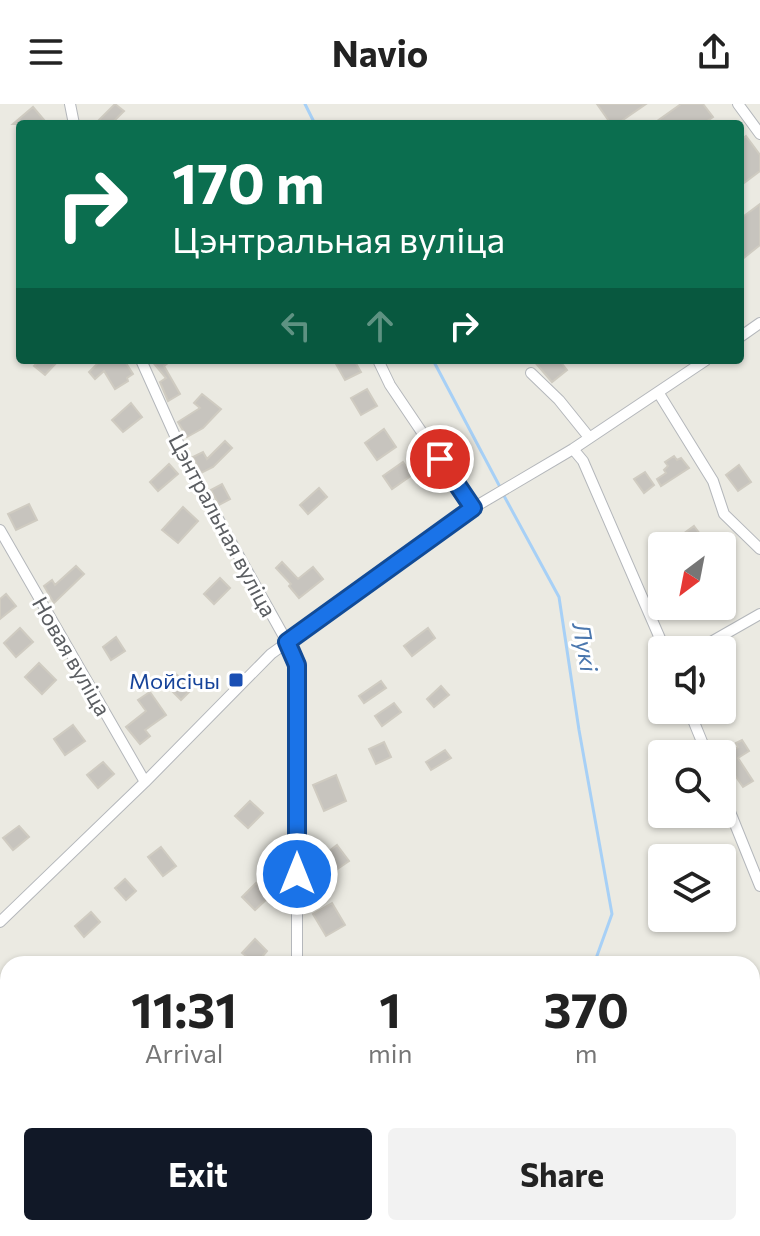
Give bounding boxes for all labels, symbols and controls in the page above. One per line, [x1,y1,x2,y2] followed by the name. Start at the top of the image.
[24,30,68,74] icon: menu
[332,30,428,74] text: Navio
[692,30,736,74] icon: share
[172,147,325,216] text: 170 m
[40,152,144,256] icon: right
[172,216,505,260] text: Цэнтральная вуліца
[274,304,318,348] icon: left
[358,304,402,348] icon: ahead
[442,304,486,348] icon: right
[406,425,474,493] pin
[163,429,283,621] street label: Цэнтральная вуліца
[418,437,462,481] icon: arrive
[648,532,736,620] north arrow
[648,532,736,932] map controls
[27,592,117,720] street label: Новая вуліца
[567,619,605,675] water label: Лукі
[648,636,736,724] button: sound
[129,667,220,694] place label: Мойсічы
[227,671,245,689] marker: Мойсічы
[648,740,736,828] button: search
[255,832,339,916] position arrow
[648,844,736,932] button: layers
[131,979,237,1038] text: 11:31
[379,979,401,1038] text: 1
[543,979,629,1038] text: 370
[145,1037,223,1068] text: Arrival
[368,1037,412,1068] text: min
[575,1037,597,1068] text: m
[24,1128,372,1220] button: Exit
[388,1128,736,1220] button: Share

